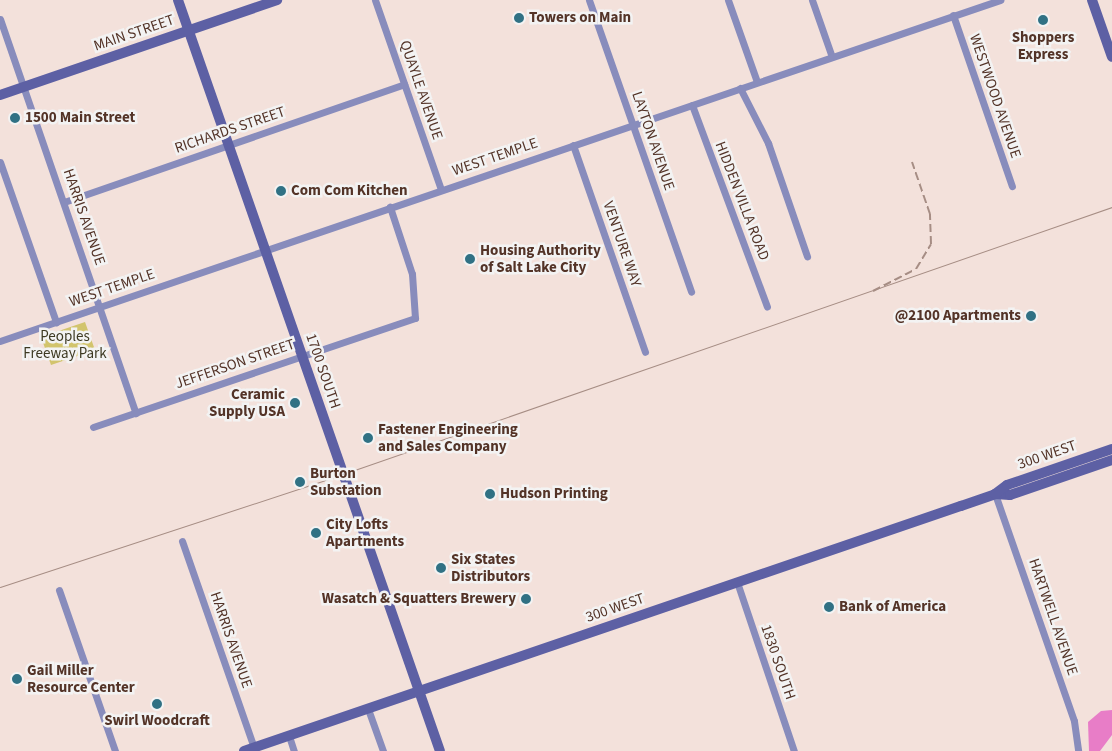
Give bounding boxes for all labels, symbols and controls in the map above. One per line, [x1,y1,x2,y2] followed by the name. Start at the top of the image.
[529,9,631,27] place label: Towers on Main
[91,11,177,55] street label: MAIN STREET
[513,12,525,24] marker: Towers on Main
[1037,14,1049,26] marker: Shoppers Express
[1012,28,1074,63] place label: Shoppers Express
[965,32,1025,160] street label: WESTWOOD AVENUE
[396,38,446,142] street label: QUAYLE AVENUE
[628,89,678,193] street label: LAYTON AVENUE
[172,103,288,157] street label: RICHARDS STREET
[25,109,135,127] place label: 1500 Main Street
[9,112,21,124] marker: 1500 Main Street
[450,134,540,180] street label: WEST TEMPLE
[711,139,773,263] street label: HIDDEN VILLA ROAD
[59,166,109,268] street label: HARRIS AVENUE
[291,182,408,200] place label: Com Com Kitchen
[275,185,287,197] marker: Com Com Kitchen
[599,199,645,289] street label: VENTURE WAY
[480,241,601,276] place label: Housing Authority of Salt Lake City
[464,253,476,265] marker: Housing Authority of Salt Lake City
[67,265,157,311] street label: WEST TEMPLE
[895,307,1021,325] place label: @2100 Apartments
[1025,310,1037,322] marker: @2100 Apartments
[23,327,107,362] park label: Peoples Freeway Park
[302,331,344,411] street label: 1700 SOUTH
[173,335,297,393] street label: JEFFERSON STREET
[209,385,285,420] place label: Ceramic Supply USA
[289,397,301,409] marker: Ceramic Supply USA
[378,420,518,455] place label: Fastener Engineering and Sales Company
[362,432,374,444] marker: Fastener Engineering and Sales Company
[1015,437,1079,473] street label: 300 WEST
[310,464,382,499] place label: Burton Substation
[294,476,306,488] marker: Burton Substation
[500,485,608,503] place label: Hudson Printing
[484,488,496,500] marker: Hudson Printing
[326,515,404,550] place label: City Lofts Apartments
[310,527,322,539] marker: City Lofts Apartments
[451,550,530,585] place label: Six States Distributors
[1025,556,1081,678] street label: HARTWELL AVENUE
[435,562,447,574] marker: Six States Distributors
[206,589,256,691] street label: HARRIS AVENUE
[322,590,516,608] place label: Wasatch & Squatters Brewery
[583,590,647,626] street label: 300 WEST
[520,593,532,605] marker: Wasatch & Squatters Brewery
[839,598,946,616] place label: Bank of America
[823,601,835,613] marker: Bank of America
[757,622,799,702] street label: 1830 SOUTH
[27,661,135,696] place label: Gail Miller Resource Center
[11,673,23,685] marker: Gail Miller Resource Center
[151,698,163,710] marker: Swirl Woodcraft
[104,712,210,730] place label: Swirl Woodcraft

